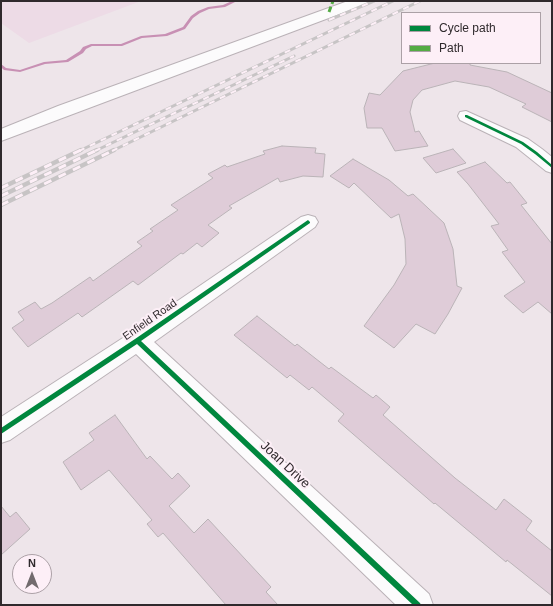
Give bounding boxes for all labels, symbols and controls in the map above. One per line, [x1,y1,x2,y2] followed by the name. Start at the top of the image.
[401,12,541,64] legend
[439,21,496,35] text: Cycle path
[439,41,464,55] text: Path
[120,297,180,343] street label: Enfield Road
[257,438,313,492] street label: Joan Drive
[12,554,52,594] north arrow
[28,557,36,569] text: N

